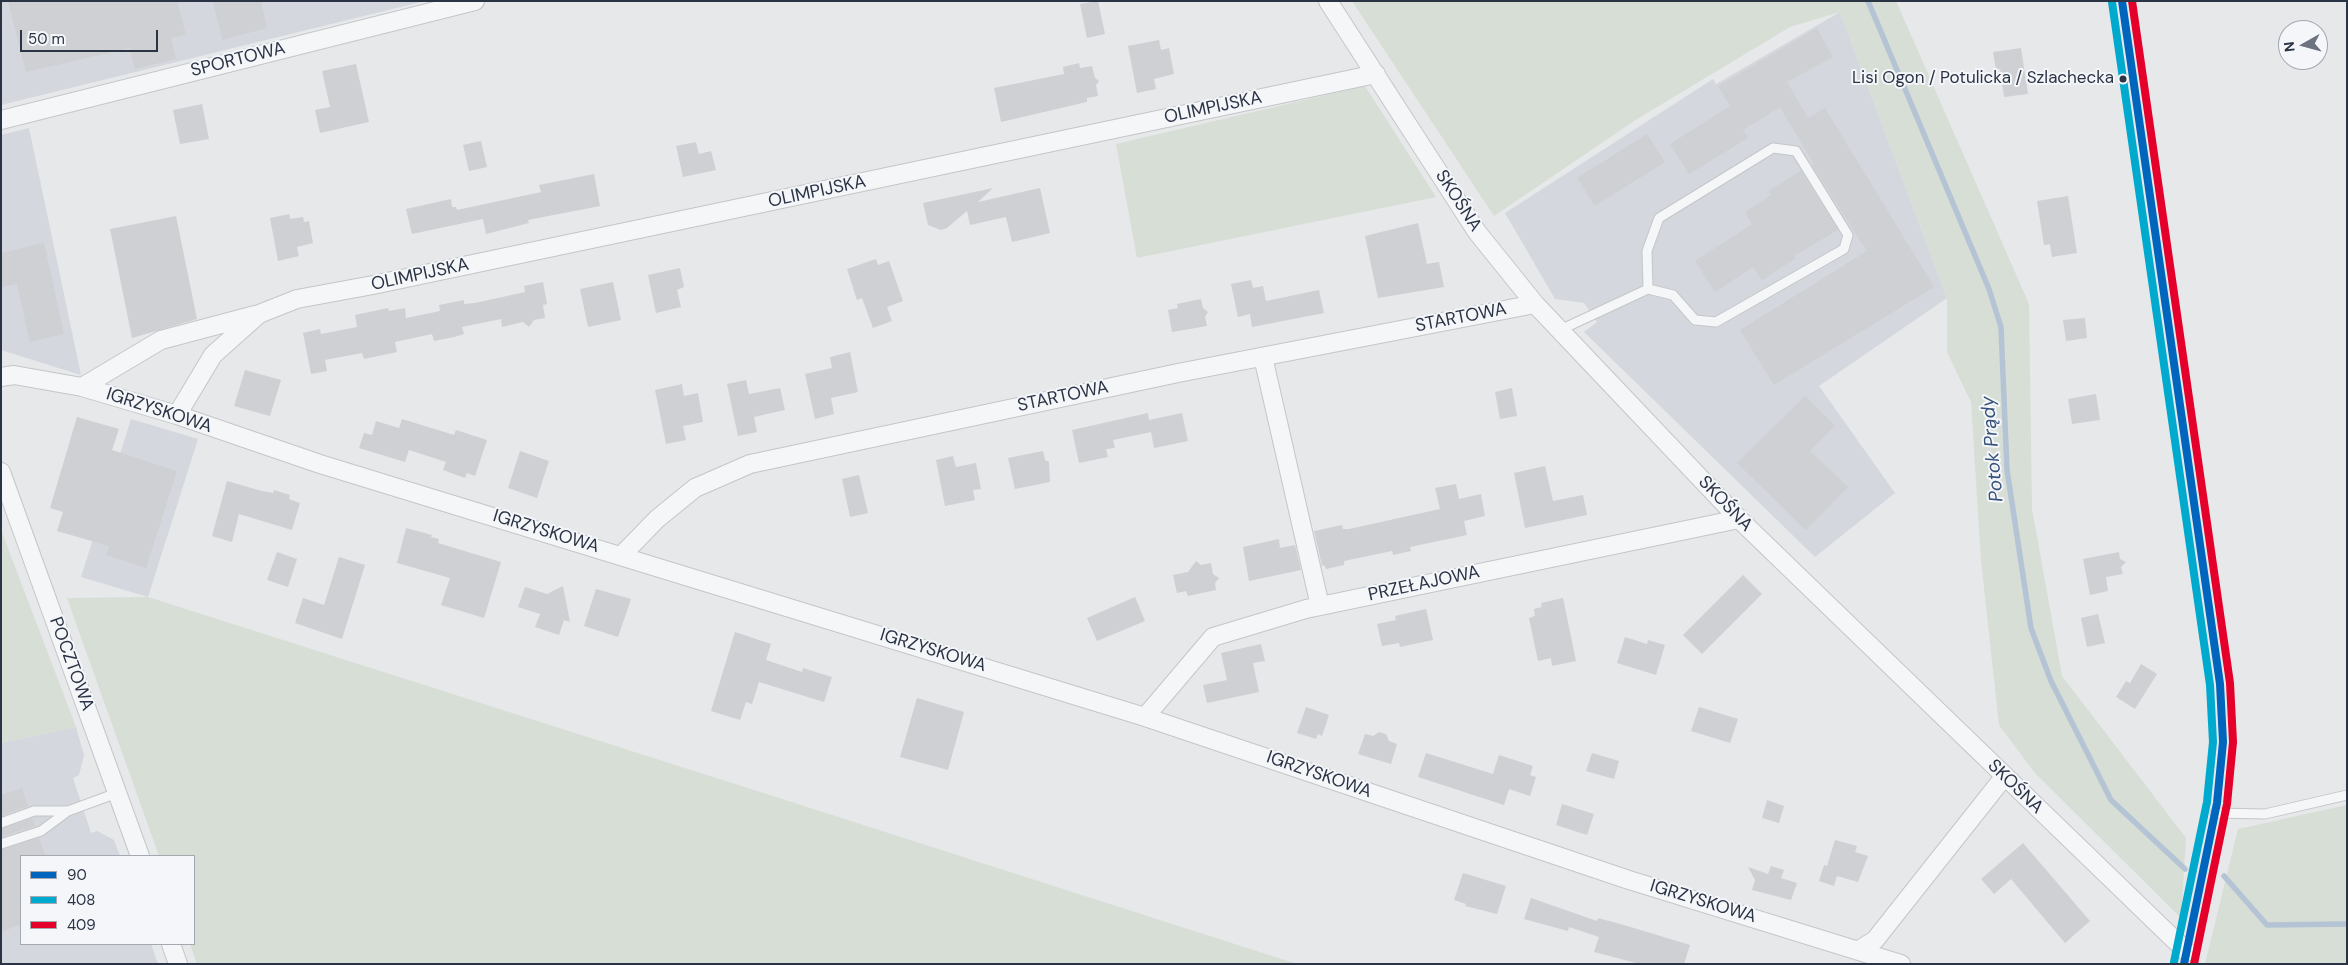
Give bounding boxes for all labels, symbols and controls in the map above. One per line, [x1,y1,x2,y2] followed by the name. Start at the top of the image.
[22,20,160,52] scale bar
[2278,20,2328,70] north arrow
[28,29,65,49] text: 50 m
[189,38,287,82] street label: SPORTOWA
[2280,41,2299,53] text: N
[1852,69,2114,89] place label: Lisi Ogon / Potulicka / Szlachecka
[2118,74,2128,84] marker: Lisi Ogon / Potulicka / Szlachecka
[1162,87,1264,129] street label: OLIMPIJSKA
[1430,166,1486,236] street label: SKOŚNA
[766,171,868,213] street label: OLIMPIJSKA
[369,254,471,296] street label: OLIMPIJSKA
[1414,299,1508,337] street label: STARTOWA
[1016,377,1110,417] street label: STARTOWA
[103,384,215,438] street label: IGRZYSKOWA
[1977,395,2009,503] water label: Potok Prądy
[1693,472,1757,536] street label: SKOŚNA
[490,506,602,558] street label: IGRZYSKOWA
[1366,562,1482,606] street label: PRZEŁAJOWA
[44,614,98,714] street label: POCZTOWA
[877,625,989,677] street label: IGRZYSKOWA
[1264,747,1374,803] street label: IGRZYSKOWA
[1983,755,2047,819] street label: SKOŚNA
[20,855,195,945] legend
[67,865,87,885] text: 90
[1647,876,1759,928] street label: IGRZYSKOWA
[67,890,96,910] text: 408
[67,915,96,935] text: 409

